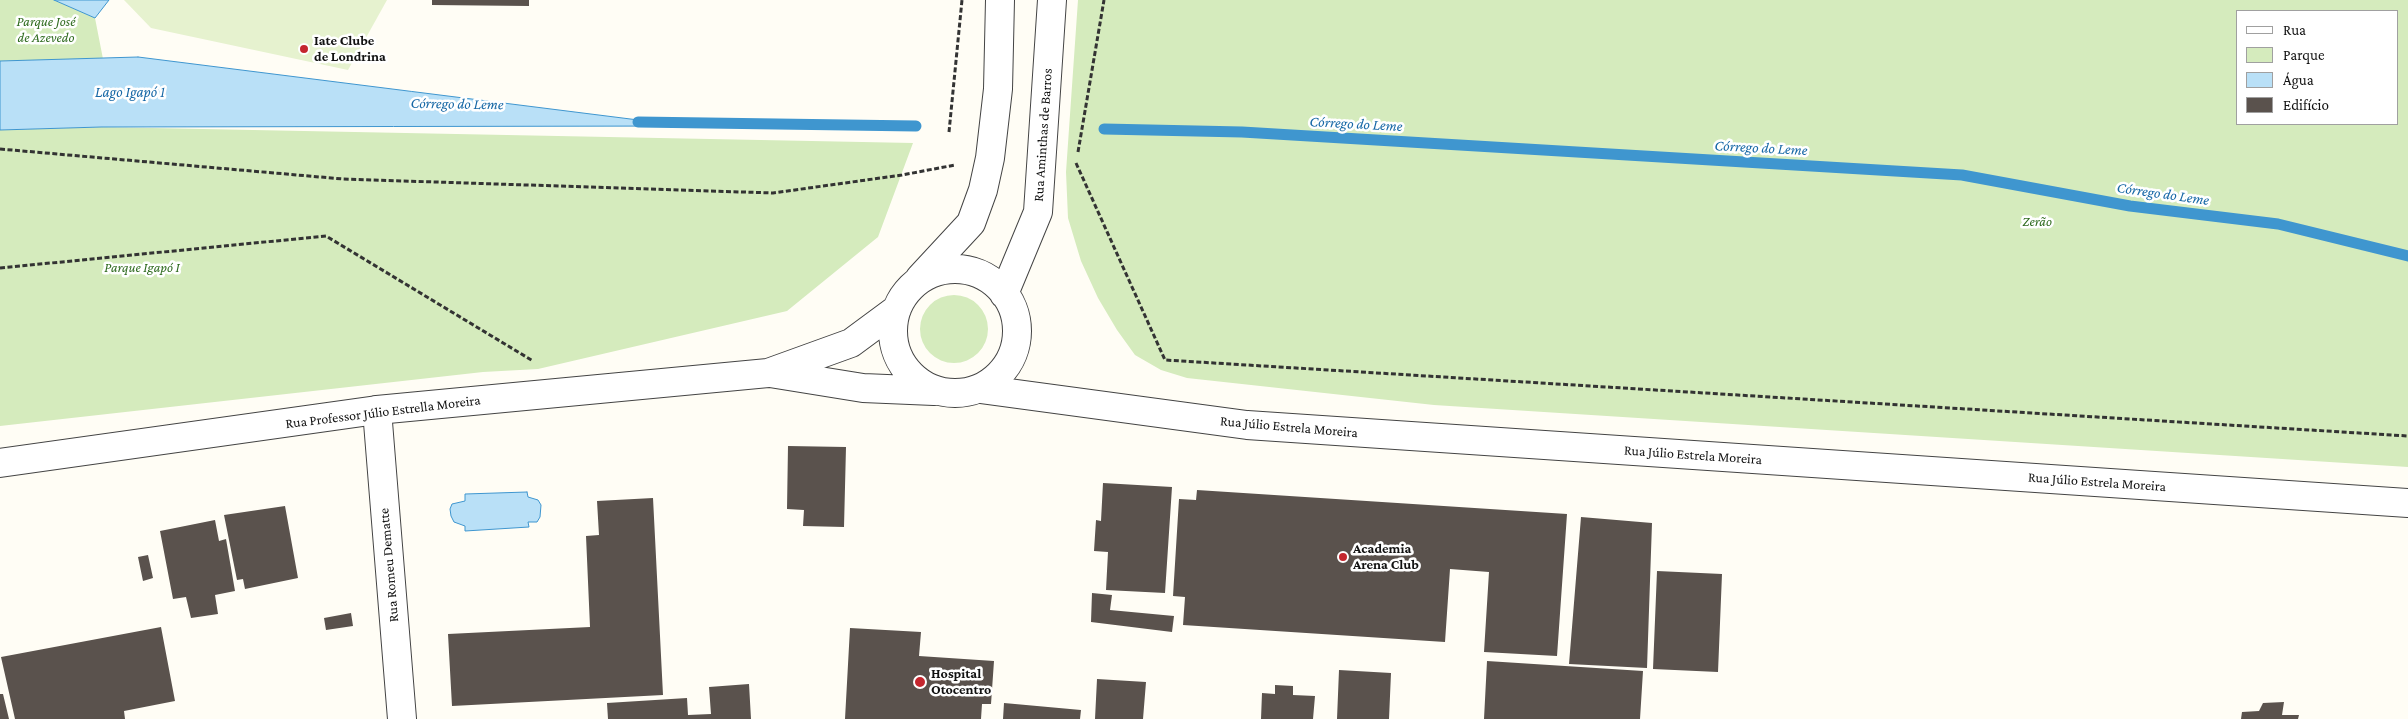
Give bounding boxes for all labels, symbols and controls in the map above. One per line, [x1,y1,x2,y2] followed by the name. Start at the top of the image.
[2236,10,2398,125] legend
[17,14,75,46] park label: Parque José de Azevedo
[2283,22,2306,38] text: Rua
[314,33,386,65] place label: Iate Clube de Londrina
[298,43,310,55] marker: Iate Clube de Londrina
[2283,47,2324,63] text: Parque
[1030,68,1056,202] street label: Rua Aminthas de Barros
[2283,72,2314,88] text: Água
[95,83,165,101] water label: Lago Igapó 1
[410,94,504,114] water label: Córrego do Leme
[2283,97,2329,113] text: Edifício
[1309,113,1403,135] water label: Córrego do Leme
[1714,137,1808,159] water label: Córrego do Leme
[2116,179,2210,209] water label: Córrego do Leme
[2022,214,2052,230] park label: Zerão
[104,260,180,276] park label: Parque Igapó I
[285,392,481,432] street label: Rua Professor Júlio Estrella Moreira
[1219,413,1359,441] street label: Rua Júlio Estrela Moreira
[1623,442,1763,468] street label: Rua Júlio Estrela Moreira
[2027,469,2167,495] street label: Rua Júlio Estrela Moreira
[376,507,402,623] street label: Rua Romeu Dematte
[1353,541,1419,574] place label: Academia Arena Club
[1337,551,1349,563] marker: Academia Arena Club
[931,666,991,699] place label: Hospital Otocentro
[913,675,927,689] marker: Hospital Otocentro

